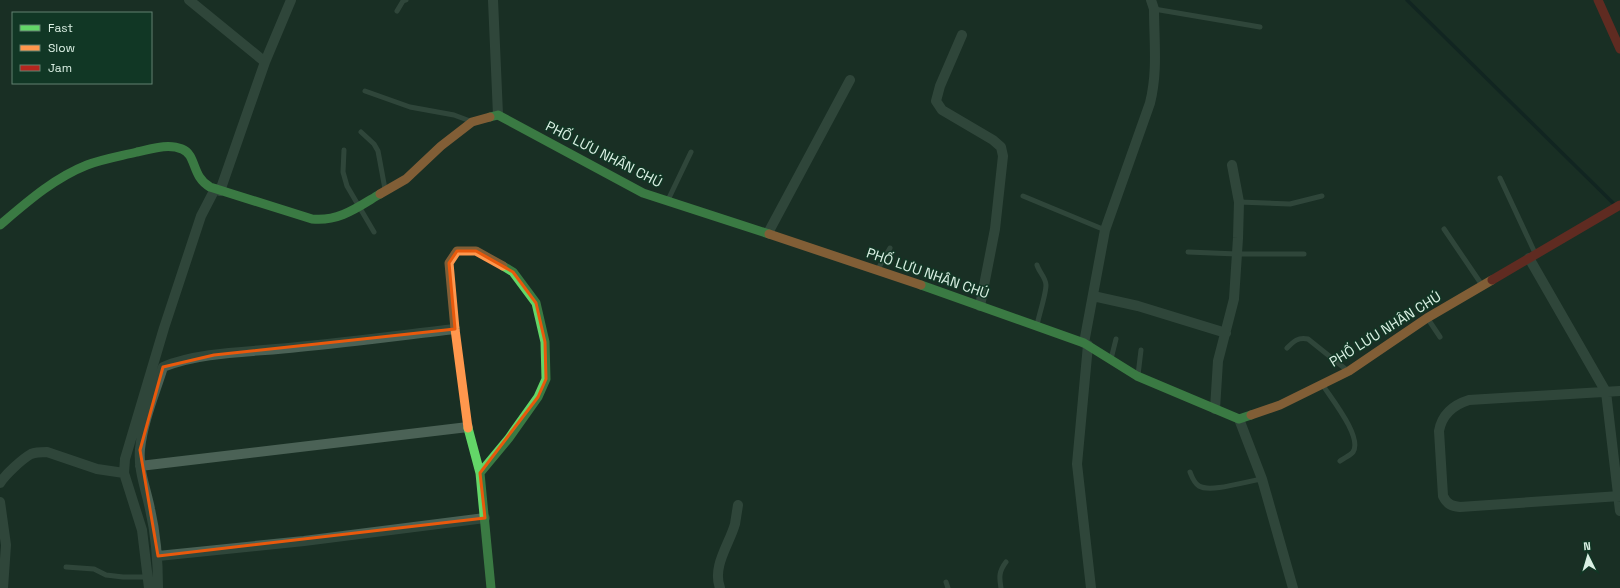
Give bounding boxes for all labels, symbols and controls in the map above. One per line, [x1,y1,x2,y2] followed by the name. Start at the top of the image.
[12,12,152,84] legend
[48,20,73,36] text: Fast
[48,40,75,56] text: Slow
[48,60,72,76] text: Jam
[543,117,665,191] street label: PHỐ LƯU NHÂN CHÚ
[864,244,992,302] street label: PHỐ LƯU NHÂN CHÚ
[1326,287,1444,371] street label: PHỐ LƯU NHÂN CHÚ
[1568,536,1608,576] north arrow
[1583,539,1591,553] text: N

